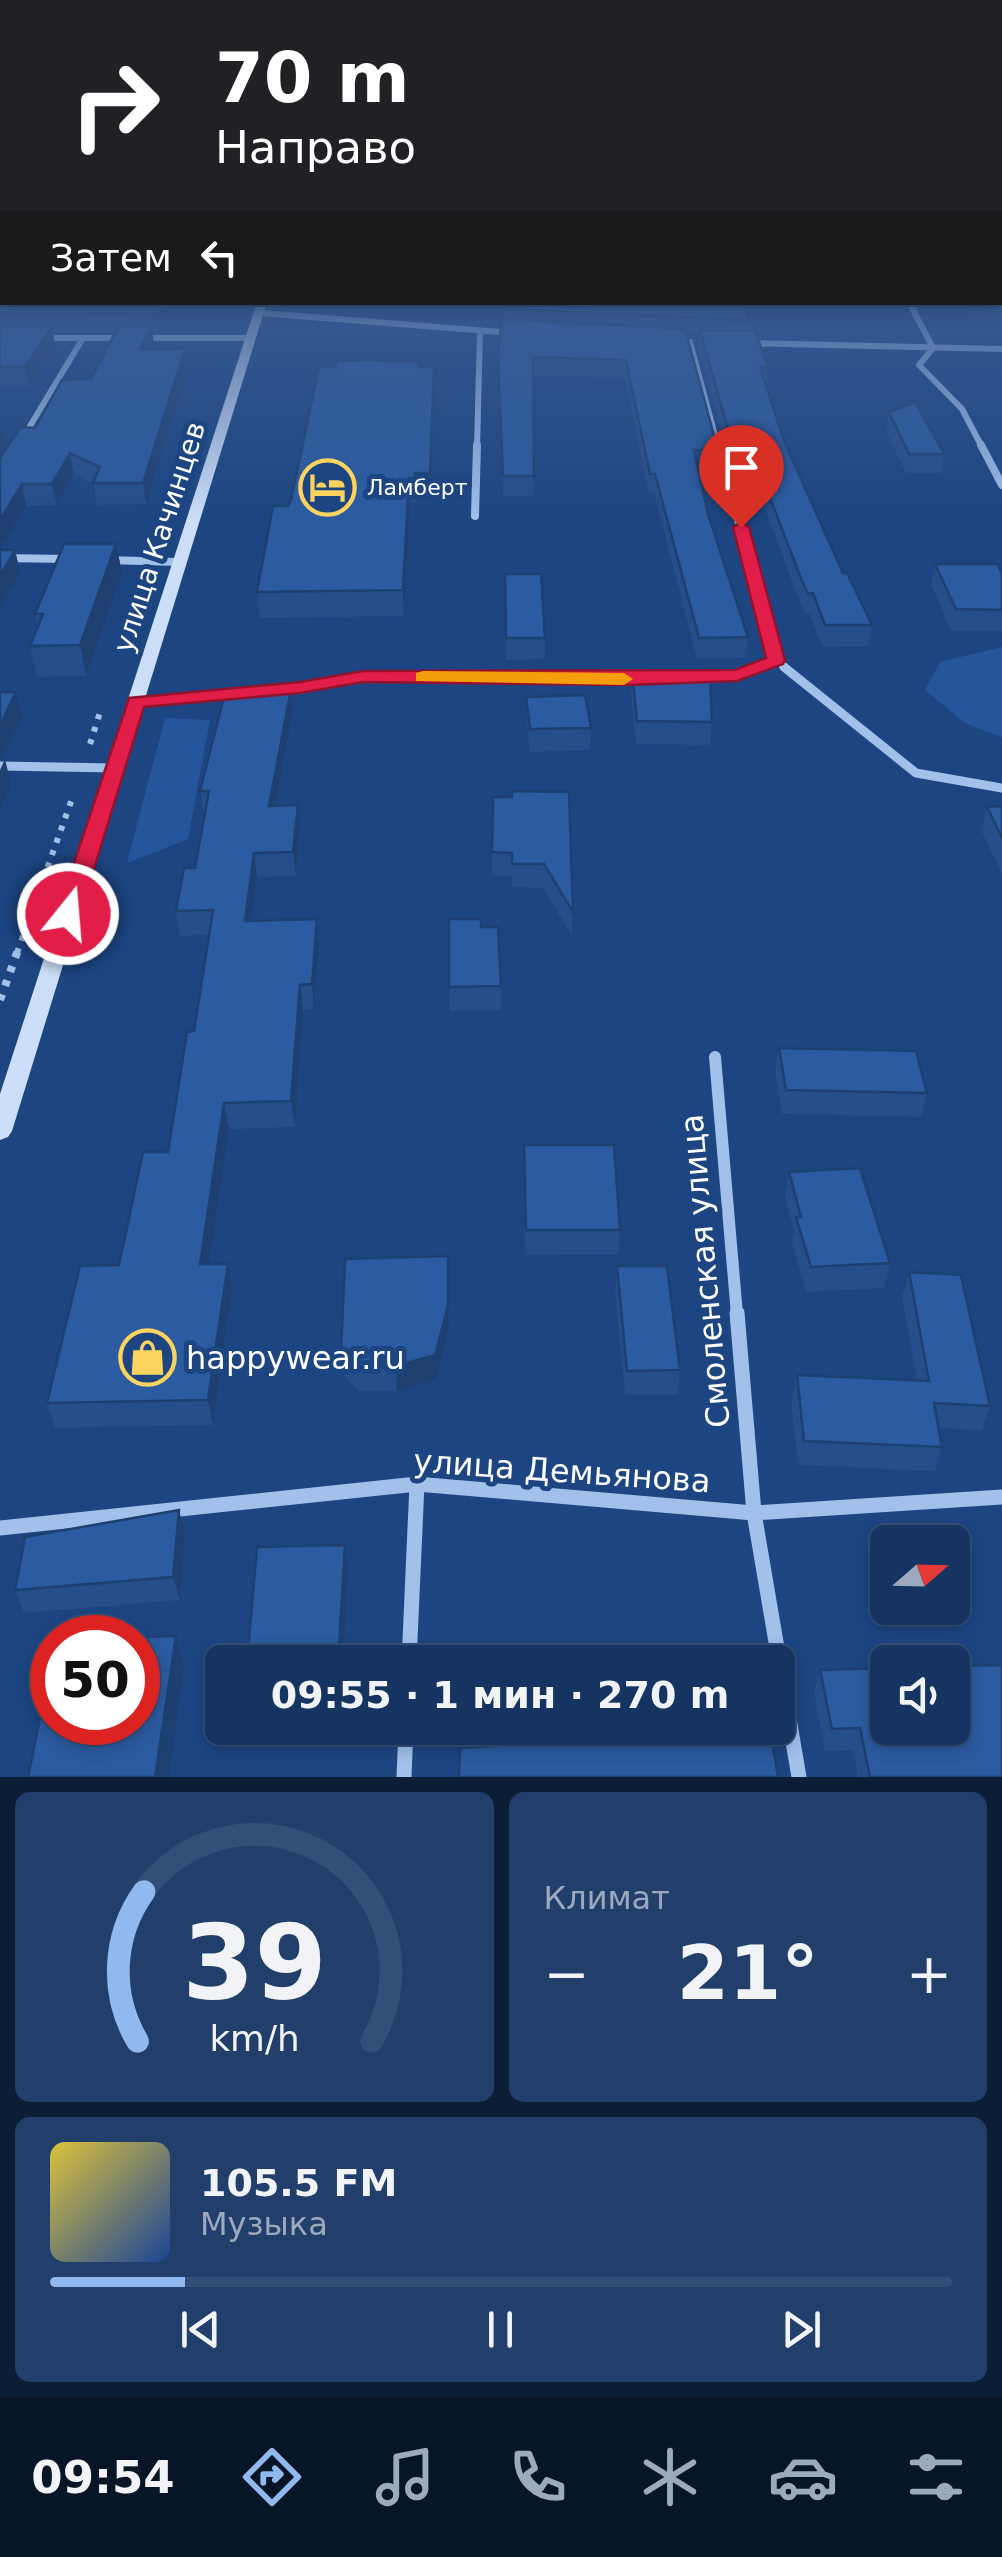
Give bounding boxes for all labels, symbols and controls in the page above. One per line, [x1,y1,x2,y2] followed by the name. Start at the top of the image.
[215,37,410,119] text: 70 m
[50,40,180,170] icon: right
[215,121,416,174] text: Направо
[192,230,247,285] icon: left
[50,236,172,280] text: Затем
[107,418,212,657] street label: улица Качинцев
[699,425,784,528] pin
[714,440,769,495] icon: arrive
[298,457,358,517] hotel icon: Ламберт
[367,475,468,500] place label: Ламберт
[16,862,120,966] position arrow
[672,1113,738,1429] street label: Смоленская улица
[117,1328,177,1388] shop icon: happywear.ru
[186,1339,405,1377] place label: happywear.ru
[412,1442,712,1500] street label: улица Демьянова
[870,1525,970,1625] north arrow
[870,1525,970,1745] map controls
[30,1615,160,1745] speed limit sign: 50
[870,1645,970,1745] button: sound
[271,1673,729,1717] text: 09:55 · 1 мин · 270 m
[544,1879,670,1917] text: Климат
[182,1902,327,2024] text: 39
[677,1929,819,2017] text: 21°
[544,1942,590,2006] text: −
[906,1942,952,2006] text: +
[209,2018,299,2059] text: km/h
[200,2161,397,2205] text: 105.5 FM
[200,2205,328,2243] text: Музыка
[173,2302,228,2357] icon: previous
[473,2302,528,2357] icon: pause
[774,2302,829,2357] icon: next
[237,2442,307,2512] icon: directions
[370,2442,440,2512] icon: music
[503,2442,573,2512] icon: phone
[635,2442,705,2512] icon: climate
[768,2442,838,2512] icon: car
[901,2442,971,2512] icon: filters
[31,2451,175,2504] text: 09:54

